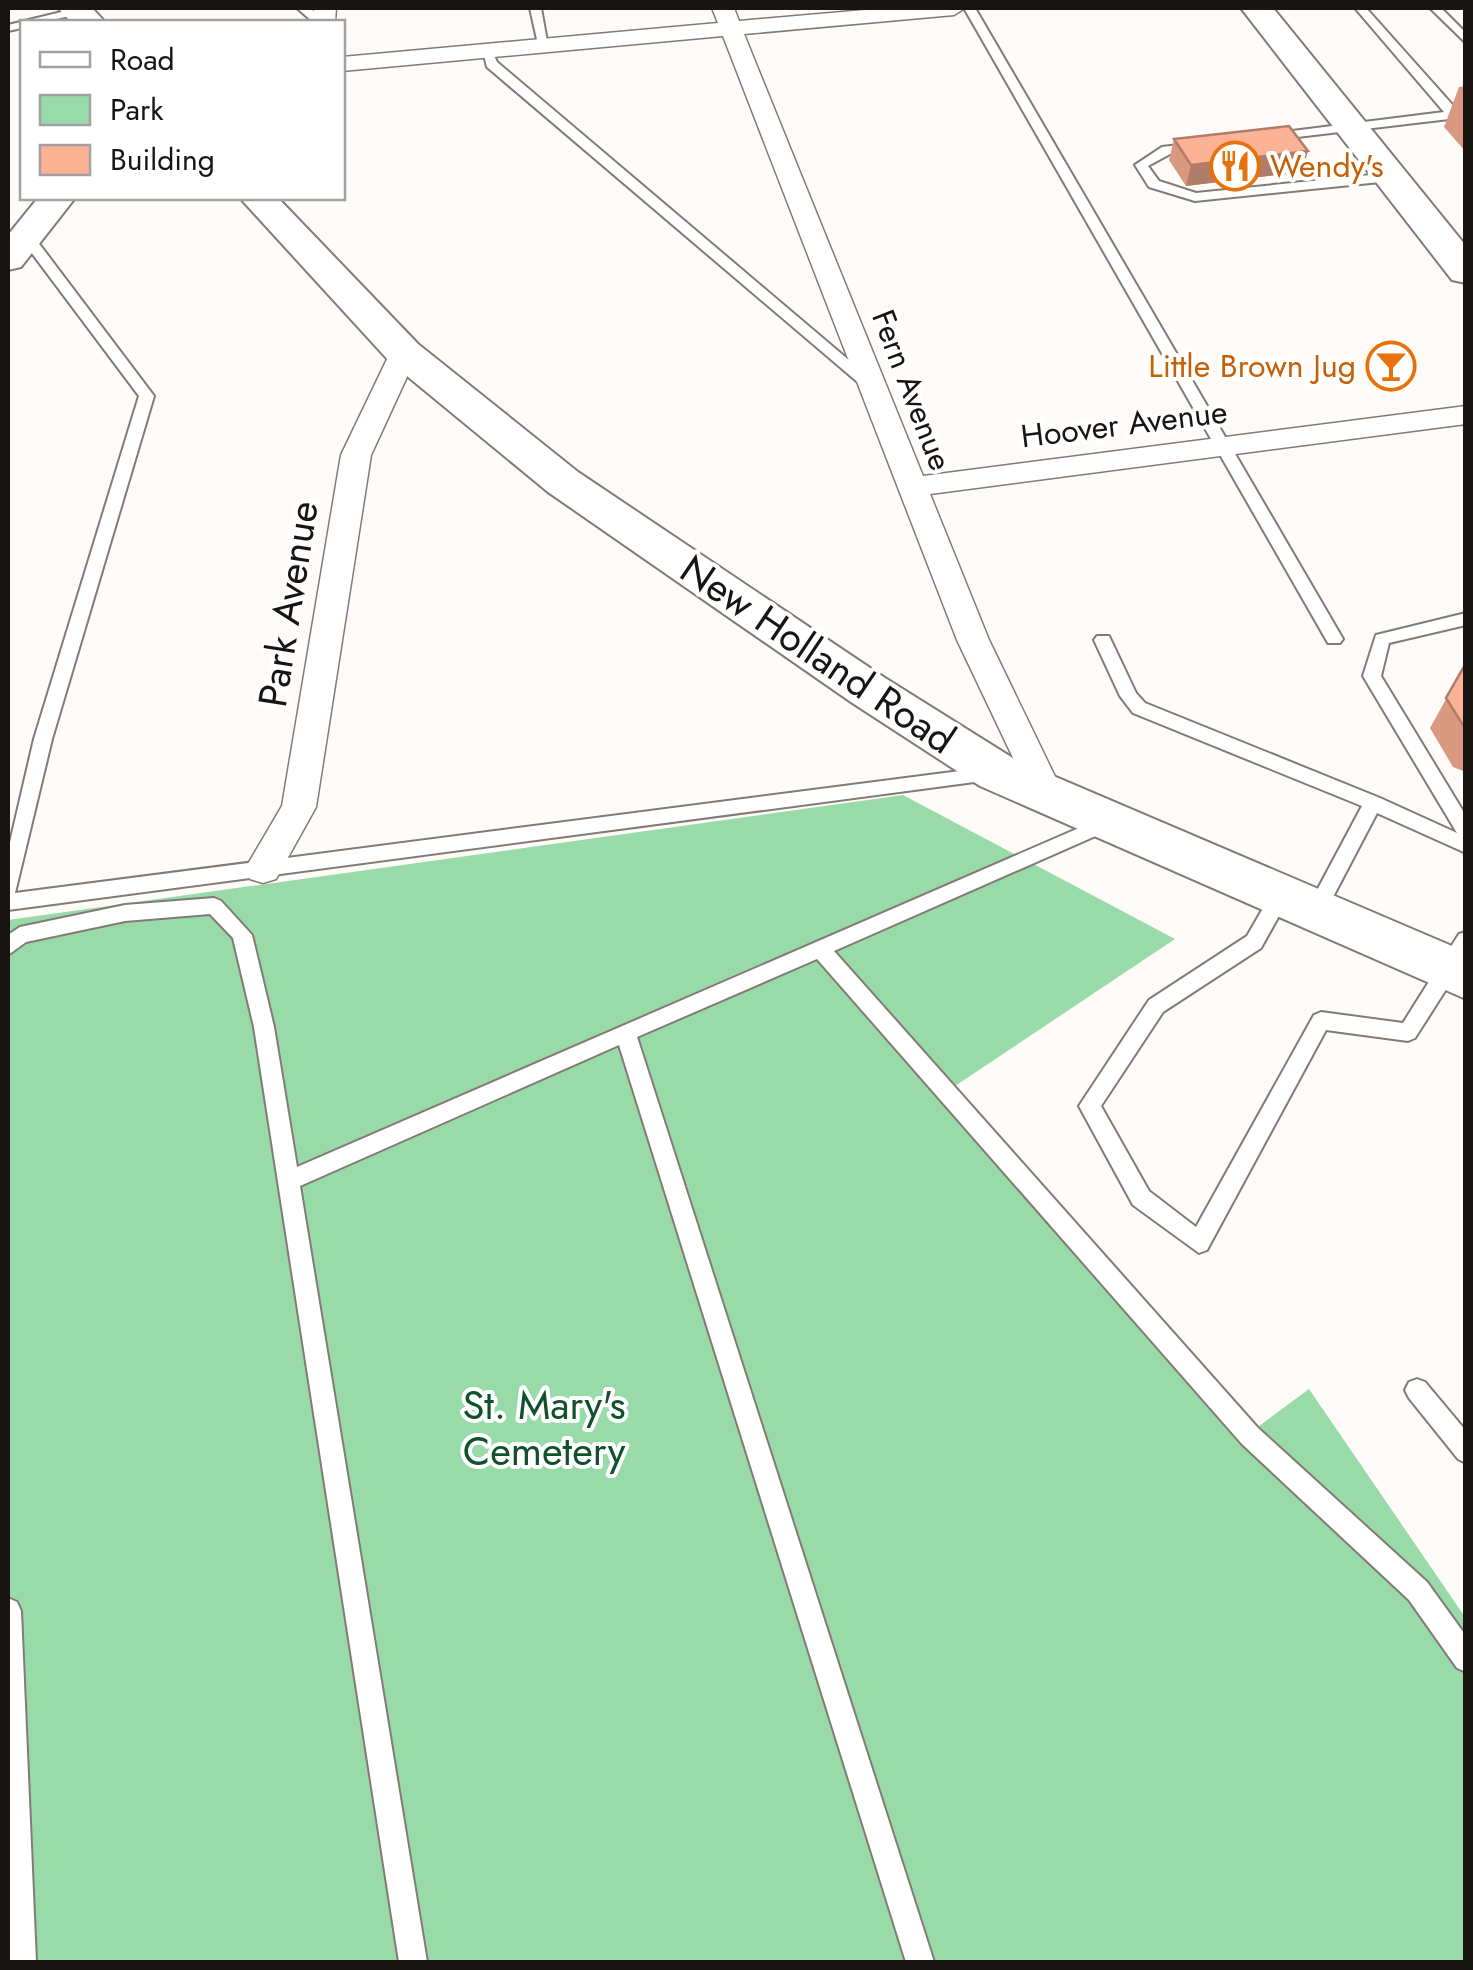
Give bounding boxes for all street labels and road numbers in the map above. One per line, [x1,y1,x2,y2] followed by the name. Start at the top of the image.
[860,303,964,477] street label: Fern Avenue
[1018,389,1230,459] street label: Hoover Avenue
[243,497,333,711] street label: Park Avenue
[669,540,967,768] street label: New Holland Road

